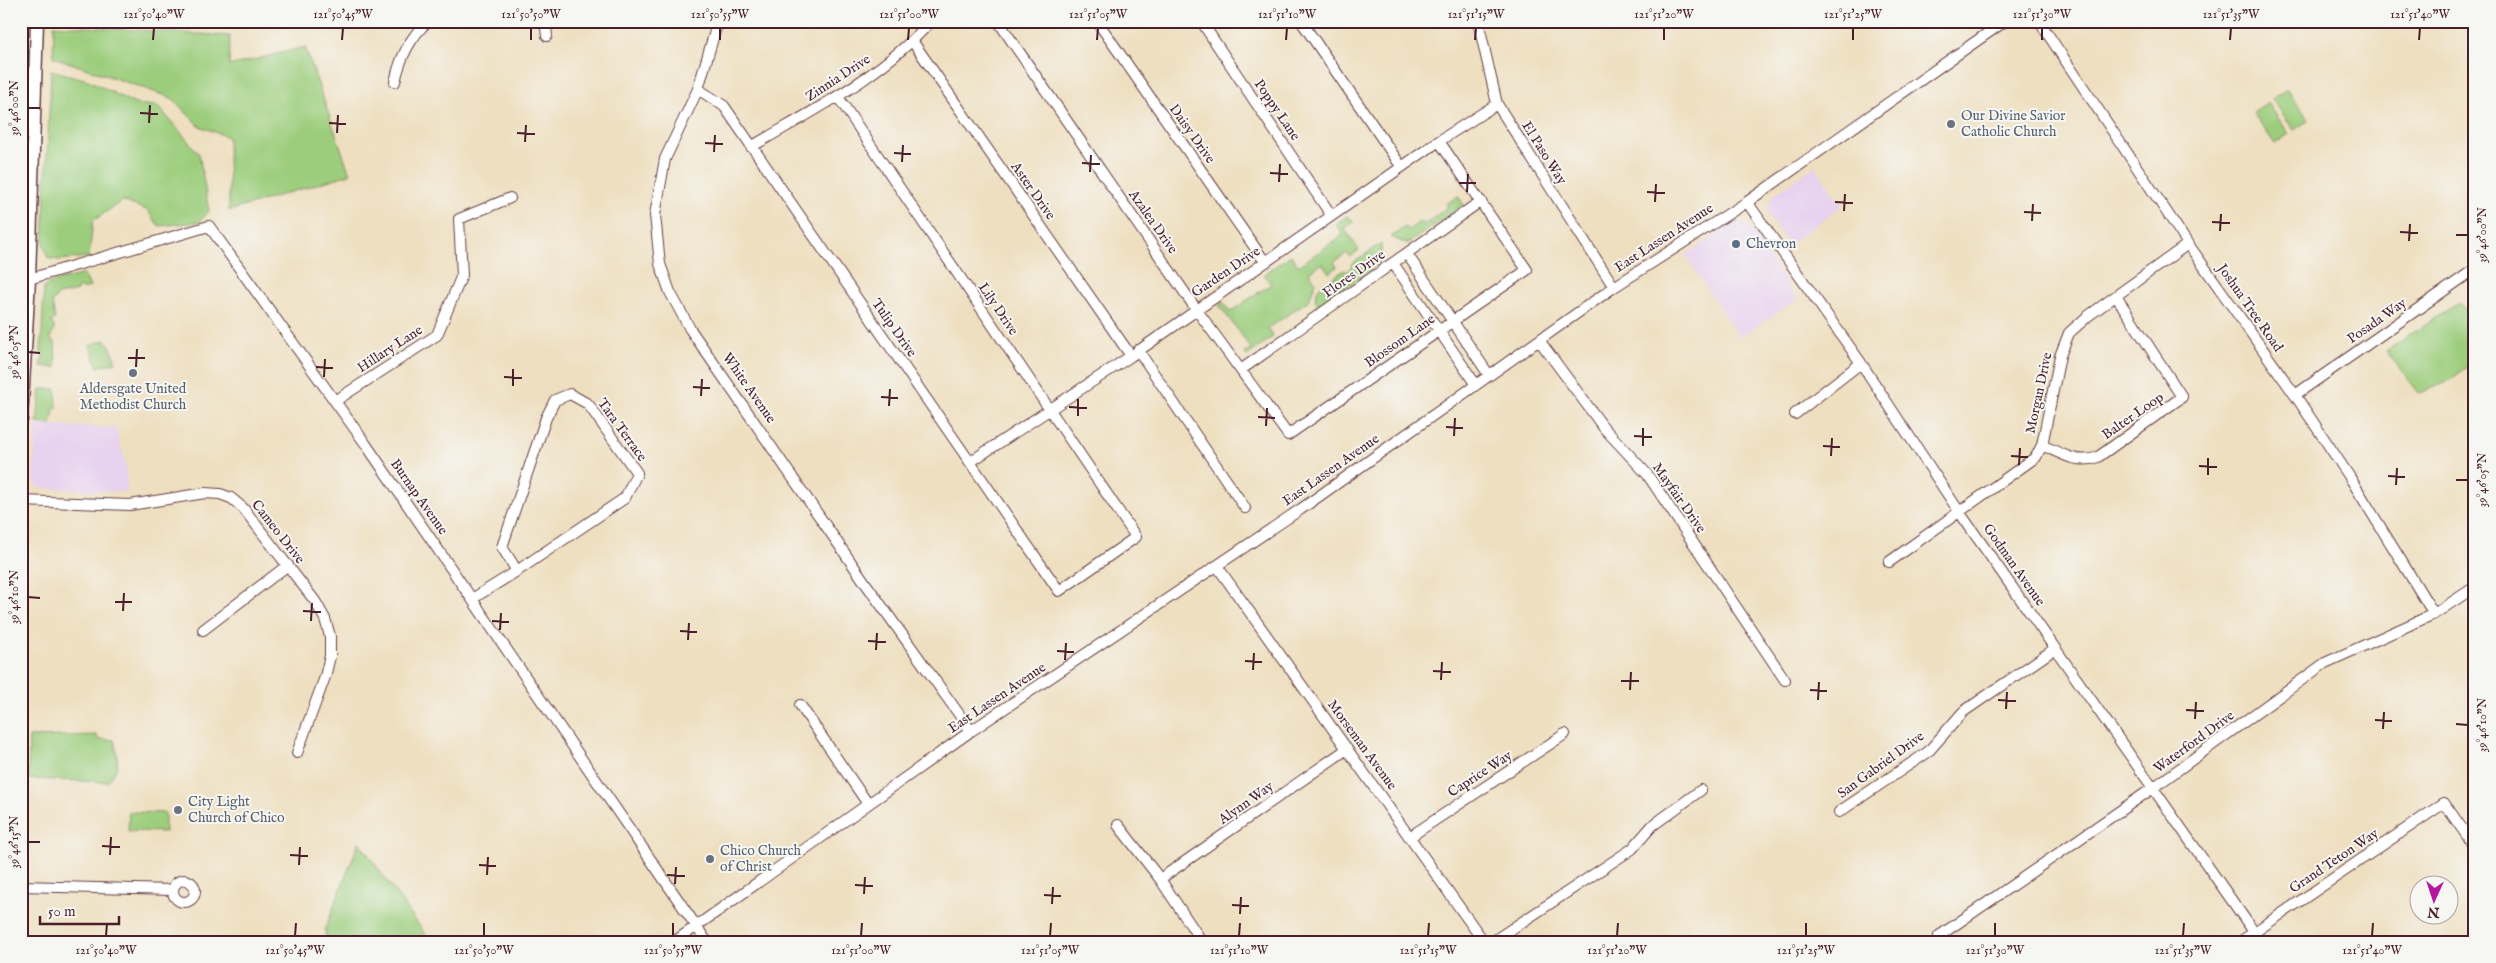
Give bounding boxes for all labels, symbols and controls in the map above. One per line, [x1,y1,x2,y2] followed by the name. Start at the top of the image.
[123,7,185,22] text: 121°50'40"W
[313,7,373,22] text: 121°50'45"W
[501,7,561,22] text: 121°50'50"W
[691,7,750,22] text: 121°50'55"W
[879,7,939,22] text: 121°51'00"W
[1069,7,1128,22] text: 121°51'05"W
[1258,7,1317,22] text: 121°51'10"W
[1448,7,1505,22] text: 121°51'15"W
[1634,7,1694,22] text: 121°51'20"W
[1824,7,1882,22] text: 121°51'25"W
[2013,7,2072,22] text: 121°51'30"W
[2203,7,2260,22] text: 121°51'35"W
[2390,7,2450,22] text: 121°51'40"W
[802,50,874,106] street label: Zinnia Drive
[1250,76,1304,145] street label: Poppy Lane
[7,79,22,136] text: 39°46'00"N
[1165,101,1219,168] street label: Daisy Drive
[1961,107,2065,141] place label: Our Divine Savior Catholic Church
[1517,118,1571,188] street label: El Paso Way
[1945,118,1957,130] marker: Our Divine Savior Catholic Church
[1006,158,1060,224] street label: Aster Drive
[1124,186,1182,258] street label: Azalea Drive
[1611,199,1717,277] street label: East Lassen Avenue
[2475,206,2490,263] text: 39°46'00"N
[1746,235,1797,253] place label: Chevron
[1730,238,1742,250] marker: Chevron
[1188,242,1264,302] street label: Garden Drive
[1319,246,1389,302] street label: Flores Drive
[2212,259,2287,356] street label: Joshua Tree Road
[974,279,1023,339] street label: Lily Drive
[2344,294,2410,348] street label: Posada Way
[867,295,921,361] street label: Tulip Drive
[1361,310,1439,372] street label: Blossom Lane
[354,321,427,377] street label: Hillary Lane
[7,324,22,379] text: 39°46'05"N
[718,349,780,427] street label: White Avenue
[2022,350,2056,435] street label: Morgan Drive
[127,367,139,379] marker: Aldersgate United Methodist Church
[79,380,187,414] place label: Aldersgate United Methodist Church
[2099,388,2168,444] street label: Balter Loop
[593,395,651,466] street label: Tara Terrace
[1279,430,1383,510] street label: East Lassen Avenue
[2475,452,2490,507] text: 39°46'05"N
[386,456,452,539] street label: Burnap Avenue
[1648,459,1710,537] street label: Mayfair Drive
[247,496,309,568] street label: Cameo Drive
[1979,520,2049,610] street label: Godman Avenue
[7,569,22,624] text: 39°46'10"N
[945,658,1050,737] street label: East Lassen Avenue
[1323,696,1401,794] street label: Morseman Avenue
[2475,697,2490,752] text: 39°46'10"N
[2150,706,2238,777] street label: Waterford Drive
[1834,727,1928,803] street label: San Gabriel Drive
[1444,746,1516,801] street label: Caprice Way
[1214,777,1277,829] street label: Alynn Way
[188,793,285,827] place label: City Light Church of Chico
[172,804,184,816] marker: City Light Church of Chico
[7,815,22,868] text: 39°46'15"N
[2286,824,2382,897] street label: Grand Teton Way
[720,842,802,876] place label: Chico Church of Christ
[704,853,716,865] marker: Chico Church of Christ
[2408,876,2458,926] north arrow
[40,893,119,925] scale bar
[48,902,76,921] text: 50 m
[2427,903,2441,921] text: N
[75,943,137,958] text: 121°50'40"W
[265,943,325,958] text: 121°50'45"W
[454,943,514,958] text: 121°50'50"W
[644,943,703,958] text: 121°50'55"W
[831,943,891,958] text: 121°51'00"W
[1021,943,1080,958] text: 121°51'05"W
[1210,943,1269,958] text: 121°51'10"W
[1400,943,1457,958] text: 121°51'15"W
[1587,943,1647,958] text: 121°51'20"W
[1777,943,1835,958] text: 121°51'25"W
[1966,943,2025,958] text: 121°51'30"W
[2155,943,2212,958] text: 121°51'35"W
[2342,943,2402,958] text: 121°51'40"W

